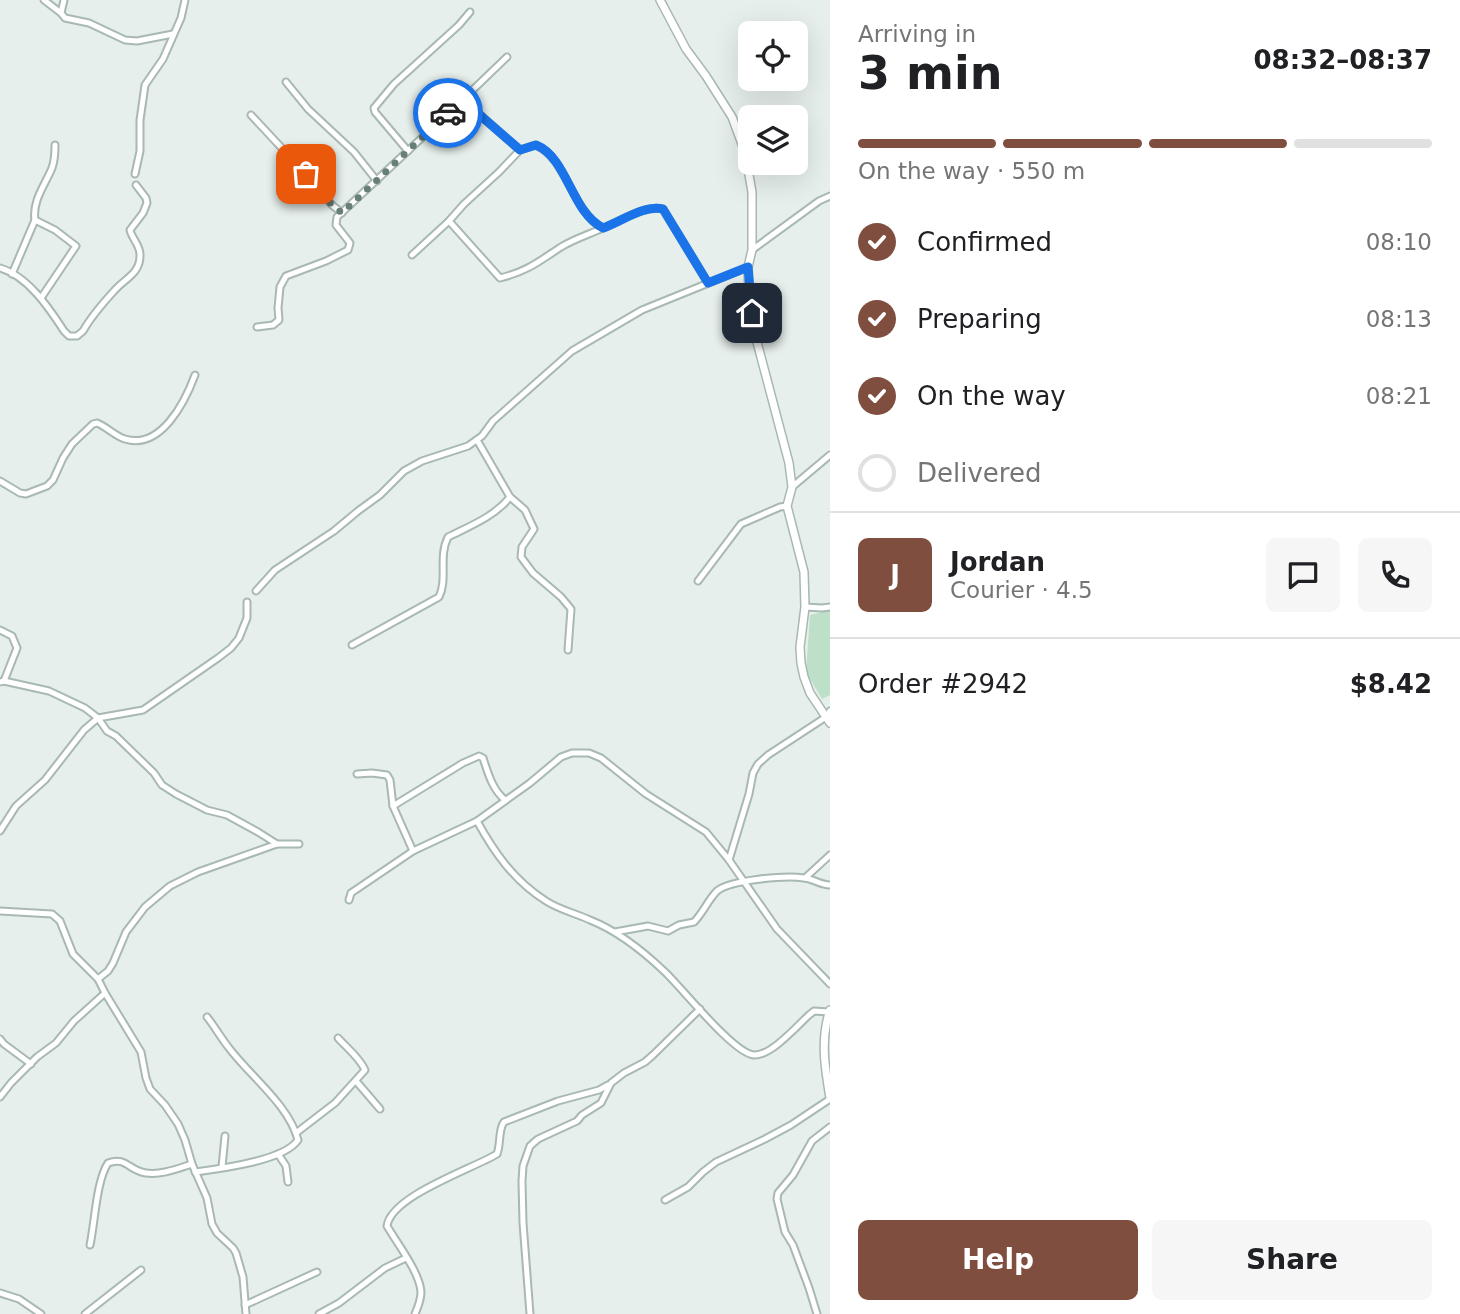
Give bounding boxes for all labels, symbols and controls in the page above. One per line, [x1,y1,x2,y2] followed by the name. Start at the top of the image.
[738,21,808,175] map controls
[738,21,808,91] button: locate
[858,21,976,47] text: Arriving in
[1253,45,1432,75] text: 08:32–08:37
[858,46,1002,100] text: 3 min
[413,78,483,148] courier
[429,94,467,132] icon: car
[738,105,808,175] button: layers
[276,144,336,204] pin
[287,155,325,193] icon: bag
[858,158,1085,184] text: On the way · 550 m
[858,223,896,261] icon: check
[917,227,1052,257] text: Confirmed
[1366,229,1432,255] text: 08:10
[722,283,782,343] pin
[733,294,771,332] icon: home
[858,300,896,338] icon: check
[917,304,1042,334] text: Preparing
[1366,306,1432,332] text: 08:13
[858,377,896,415] icon: check
[917,381,1066,411] text: On the way
[1366,383,1432,409] text: 08:21
[917,458,1041,488] text: Delivered
[1266,538,1340,612] button: chat
[1358,538,1432,612] button: phone
[950,547,1045,577] text: Jordan
[890,560,900,590] text: J
[950,577,1093,603] text: Courier · 4.5
[858,669,1028,699] text: Order #2942
[1350,669,1432,699] text: $8.42
[858,1220,1138,1300] button: Help
[1152,1220,1432,1300] button: Share

